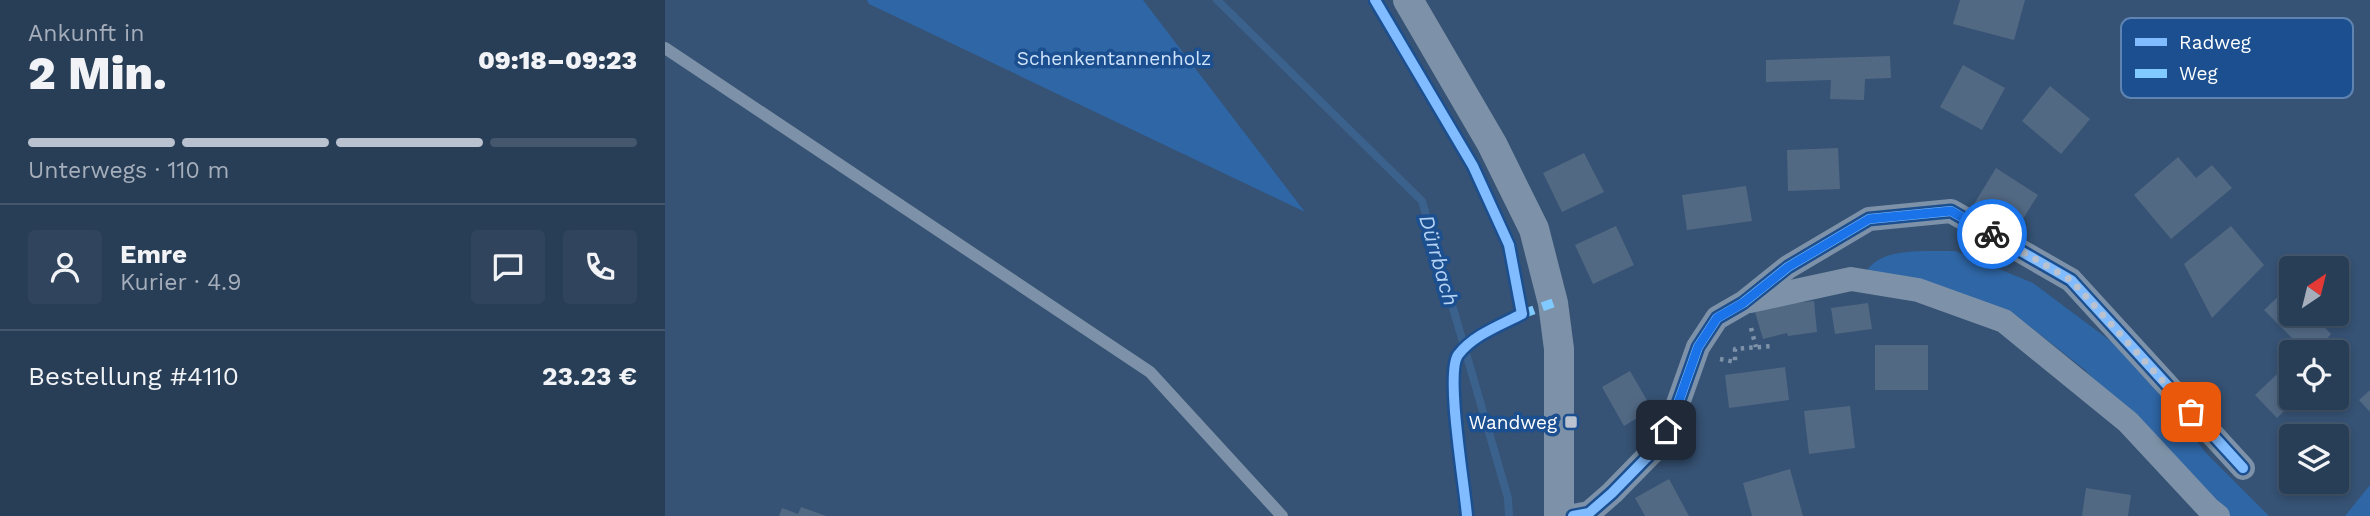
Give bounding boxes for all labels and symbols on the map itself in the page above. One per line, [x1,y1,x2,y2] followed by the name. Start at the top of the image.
[2121,18,2353,98] legend
[2179,31,2252,54] text: Radweg
[1017,47,1211,70] park label: Schenkentannenholz
[2179,62,2219,85] text: Weg
[1957,199,2027,269] courier
[1414,212,1464,308] water label: Dürrbach
[2279,256,2349,326] north arrow
[2161,382,2221,442] pin
[1636,400,1696,460] pin
[1468,411,1558,434] place label: Wandweg
[1563,414,1579,430] marker: Wandweg

